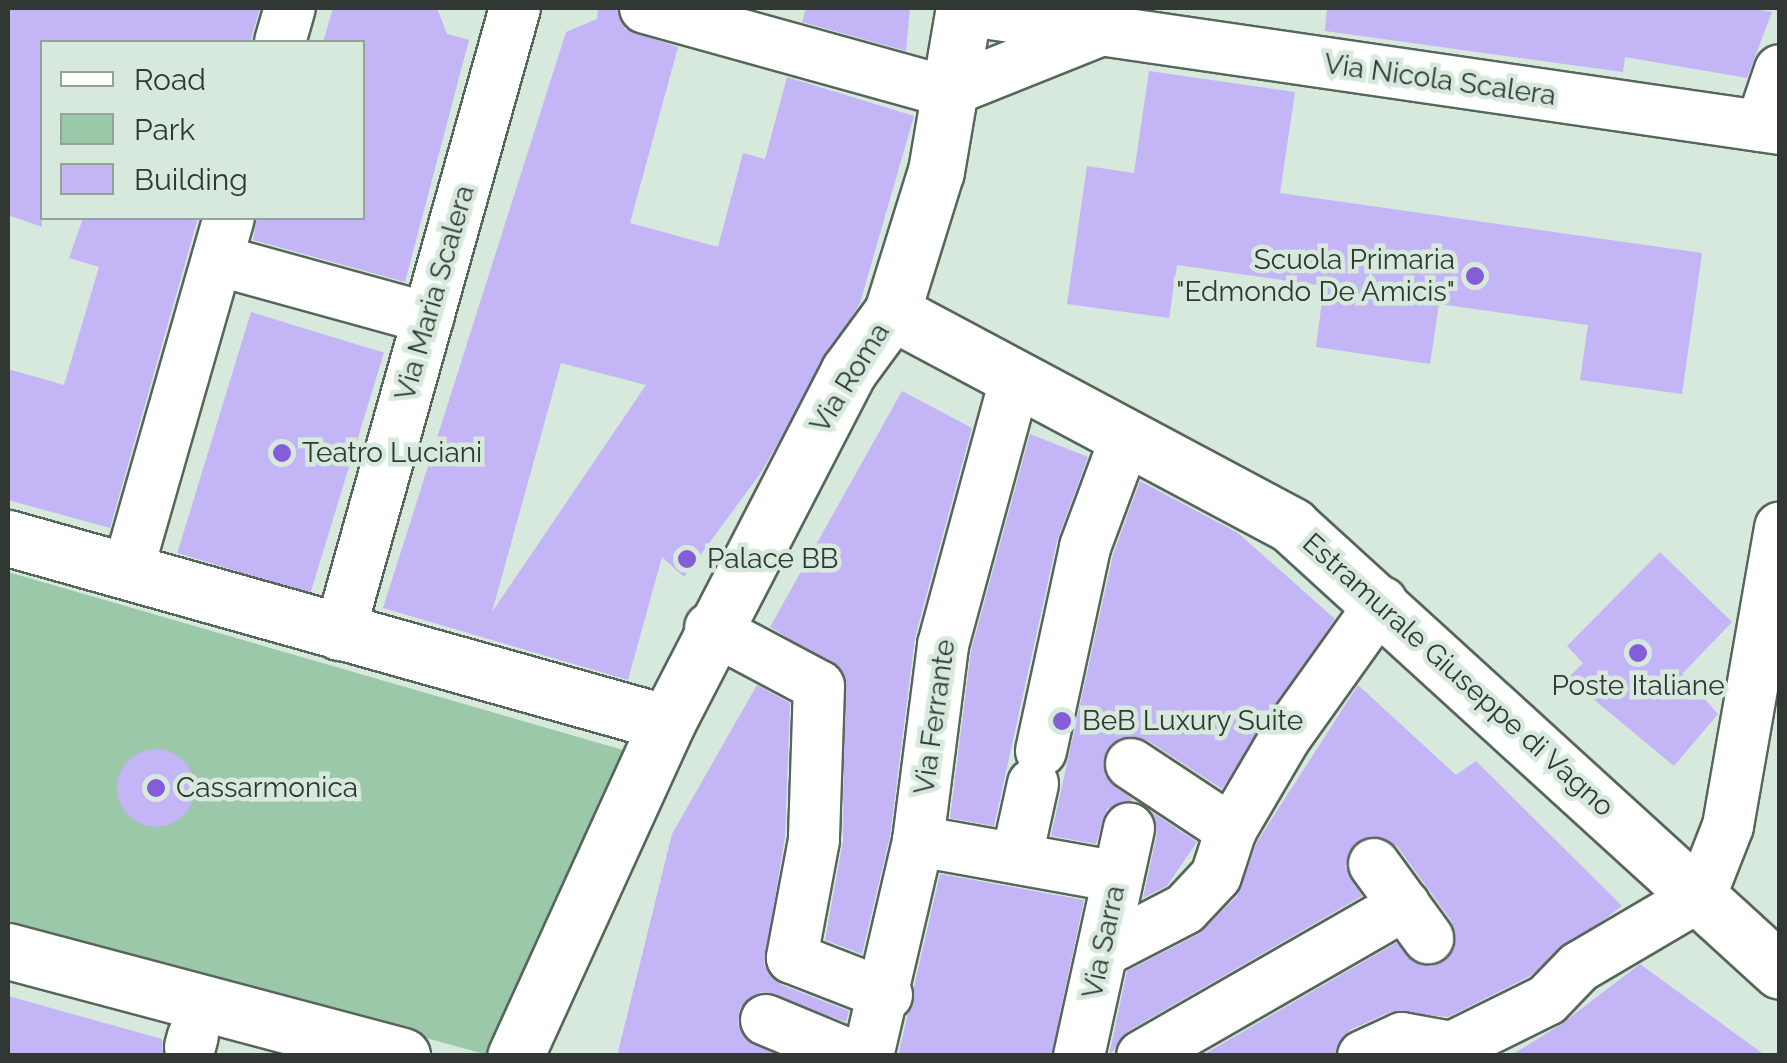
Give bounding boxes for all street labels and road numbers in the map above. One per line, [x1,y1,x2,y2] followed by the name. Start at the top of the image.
[1322,47,1558,113] street label: Via Nicola Scalera
[388,182,482,404] street label: Via Maria Scalera
[803,317,897,439] street label: Via Roma
[1295,526,1621,824] street label: Estramurale Giuseppe di Vagno
[907,637,963,797] street label: Via Ferrante
[1076,882,1132,1002] street label: Via Sarra

